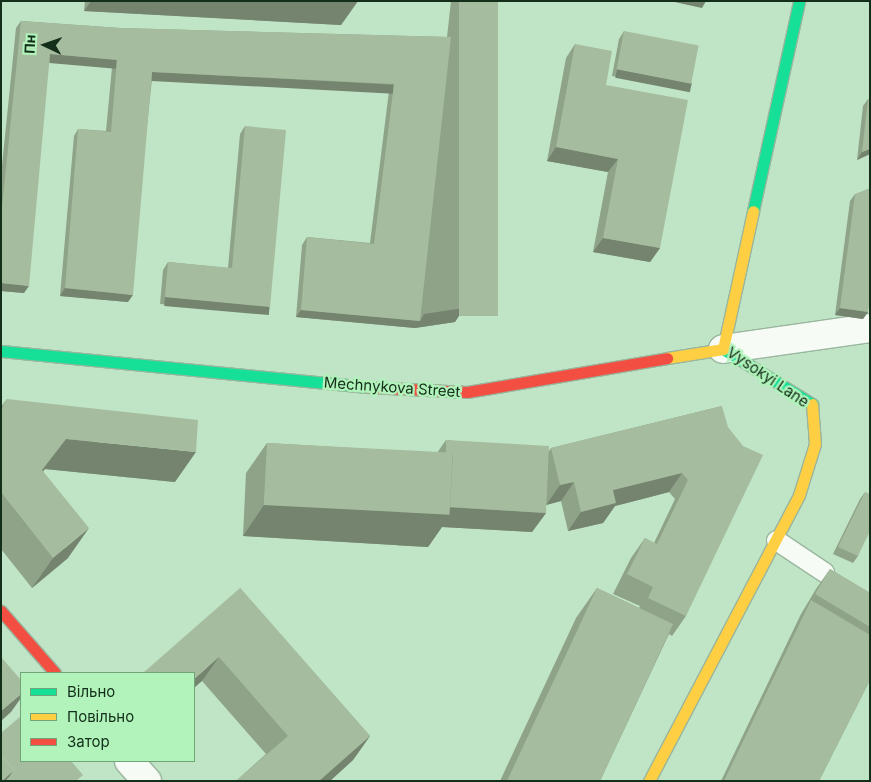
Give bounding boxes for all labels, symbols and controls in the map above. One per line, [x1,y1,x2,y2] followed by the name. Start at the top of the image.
[20,20,70,70] north arrow
[21,34,39,54] text: Пн
[724,343,812,411] street label: Vysokyi Lane
[323,373,461,401] street label: Mechnykova Street
[20,672,195,762] legend
[67,682,115,701] text: Вільно
[67,707,134,726] text: Повільно
[67,732,110,751] text: Затор

